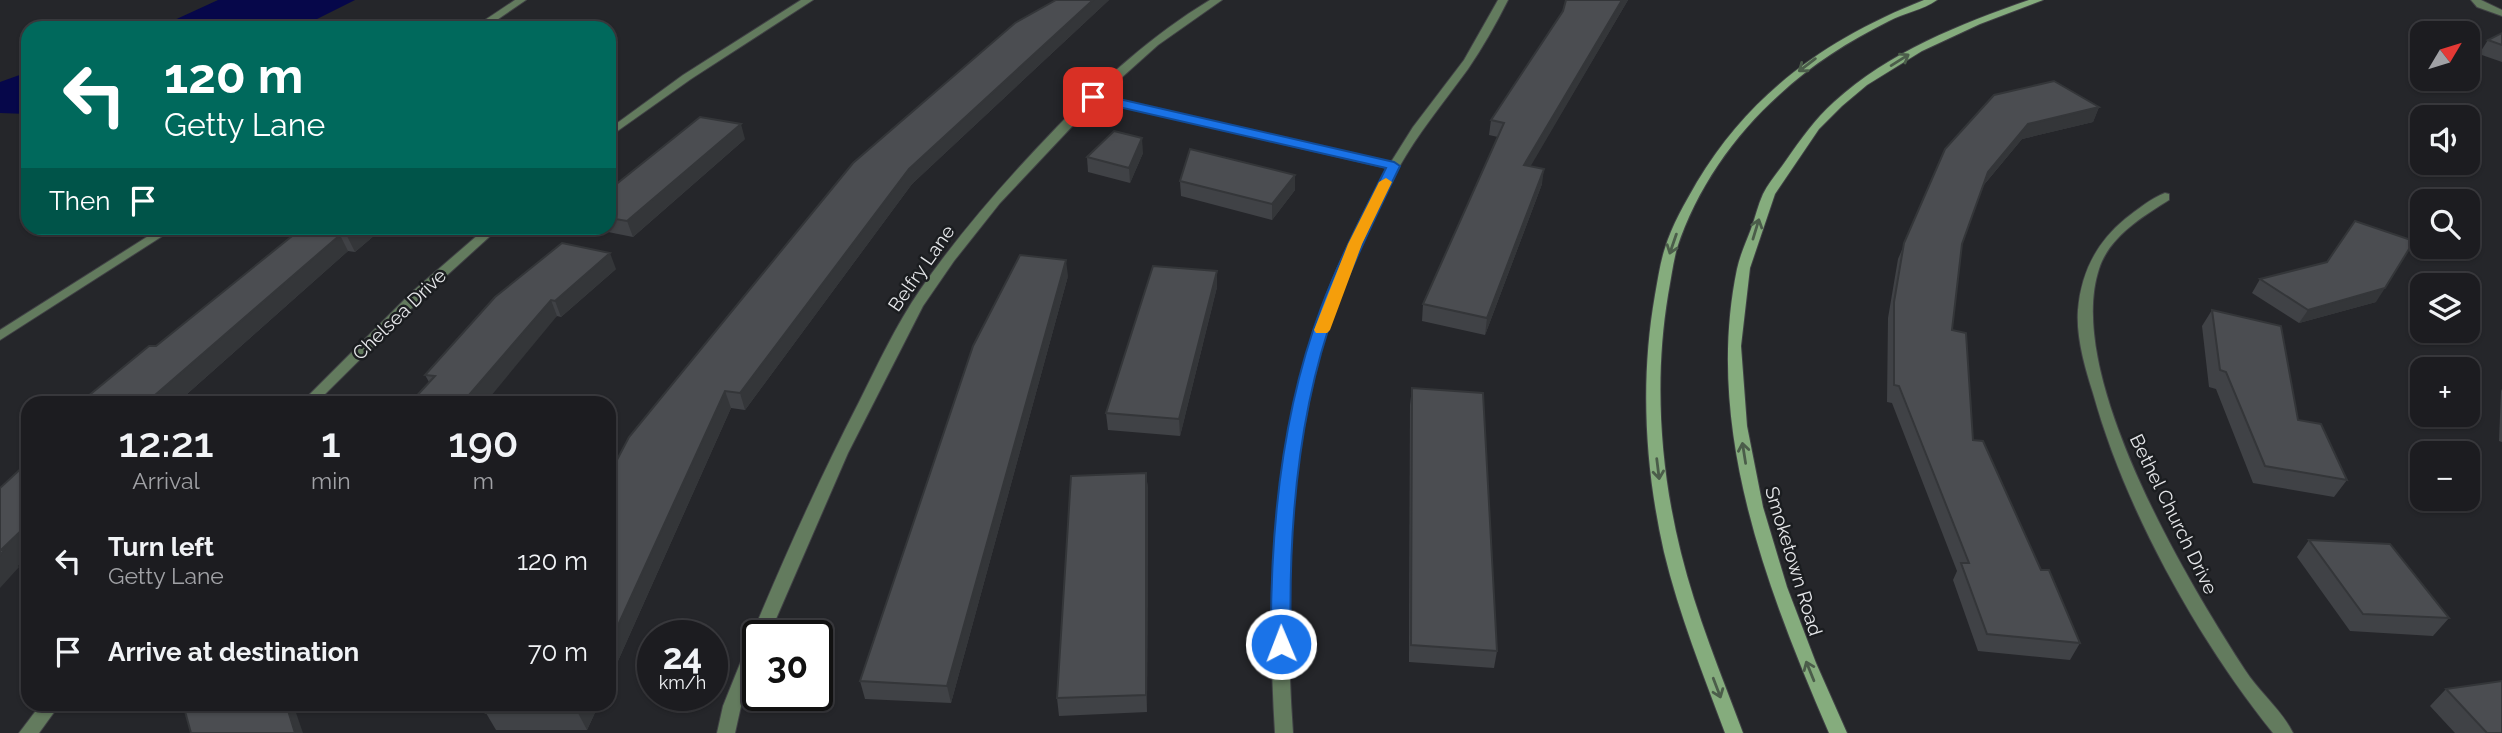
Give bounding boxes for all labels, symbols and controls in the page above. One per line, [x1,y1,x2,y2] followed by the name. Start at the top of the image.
[2410,21,2480,91] north arrow
[2410,21,2480,511] map controls
[164,47,303,104] text: 120 m
[49,49,140,140] icon: left
[1889,52,1909,66] one-way arrow
[1798,57,1817,72] one-way arrow
[1063,67,1123,127] pin
[1074,78,1112,116] icon: arrive
[2410,105,2480,175] button: sound
[164,106,325,143] text: Getty Lane
[124,182,162,220] icon: arrive
[49,186,110,216] text: Then
[2410,189,2480,259] button: search
[1751,218,1764,240] one-way arrow
[883,221,959,315] street label: Belfry Lane
[1666,233,1679,255] one-way arrow
[348,264,450,364] street label: Chelsea Drive
[2410,273,2480,343] button: layers
[2410,357,2480,427] button: +
[119,418,214,467] text: 12:21
[321,418,341,467] text: 1
[448,418,518,467] text: 190
[2126,430,2222,598] street label: Bethel Church Drive
[2410,441,2480,511] button: −
[1737,442,1750,465] one-way arrow
[1651,458,1664,480] one-way arrow
[132,467,200,494] text: Arrival
[311,467,351,494] text: min
[473,467,494,494] text: m
[1761,484,1827,638] street label: Smoketown Road
[108,532,214,562] text: Turn left
[49,542,87,580] icon: left
[517,546,588,576] text: 120 m
[108,562,224,589] text: Getty Lane
[1244,607,1318,681] position arrow
[742,620,833,711] speed limit sign: 30
[49,633,87,671] icon: arrive
[663,636,702,677] text: 24
[108,637,359,667] text: Arrive at destination
[528,637,588,667] text: 70 m
[1802,660,1815,682] one-way arrow
[659,672,706,693] text: km/h
[1712,677,1725,699] one-way arrow

